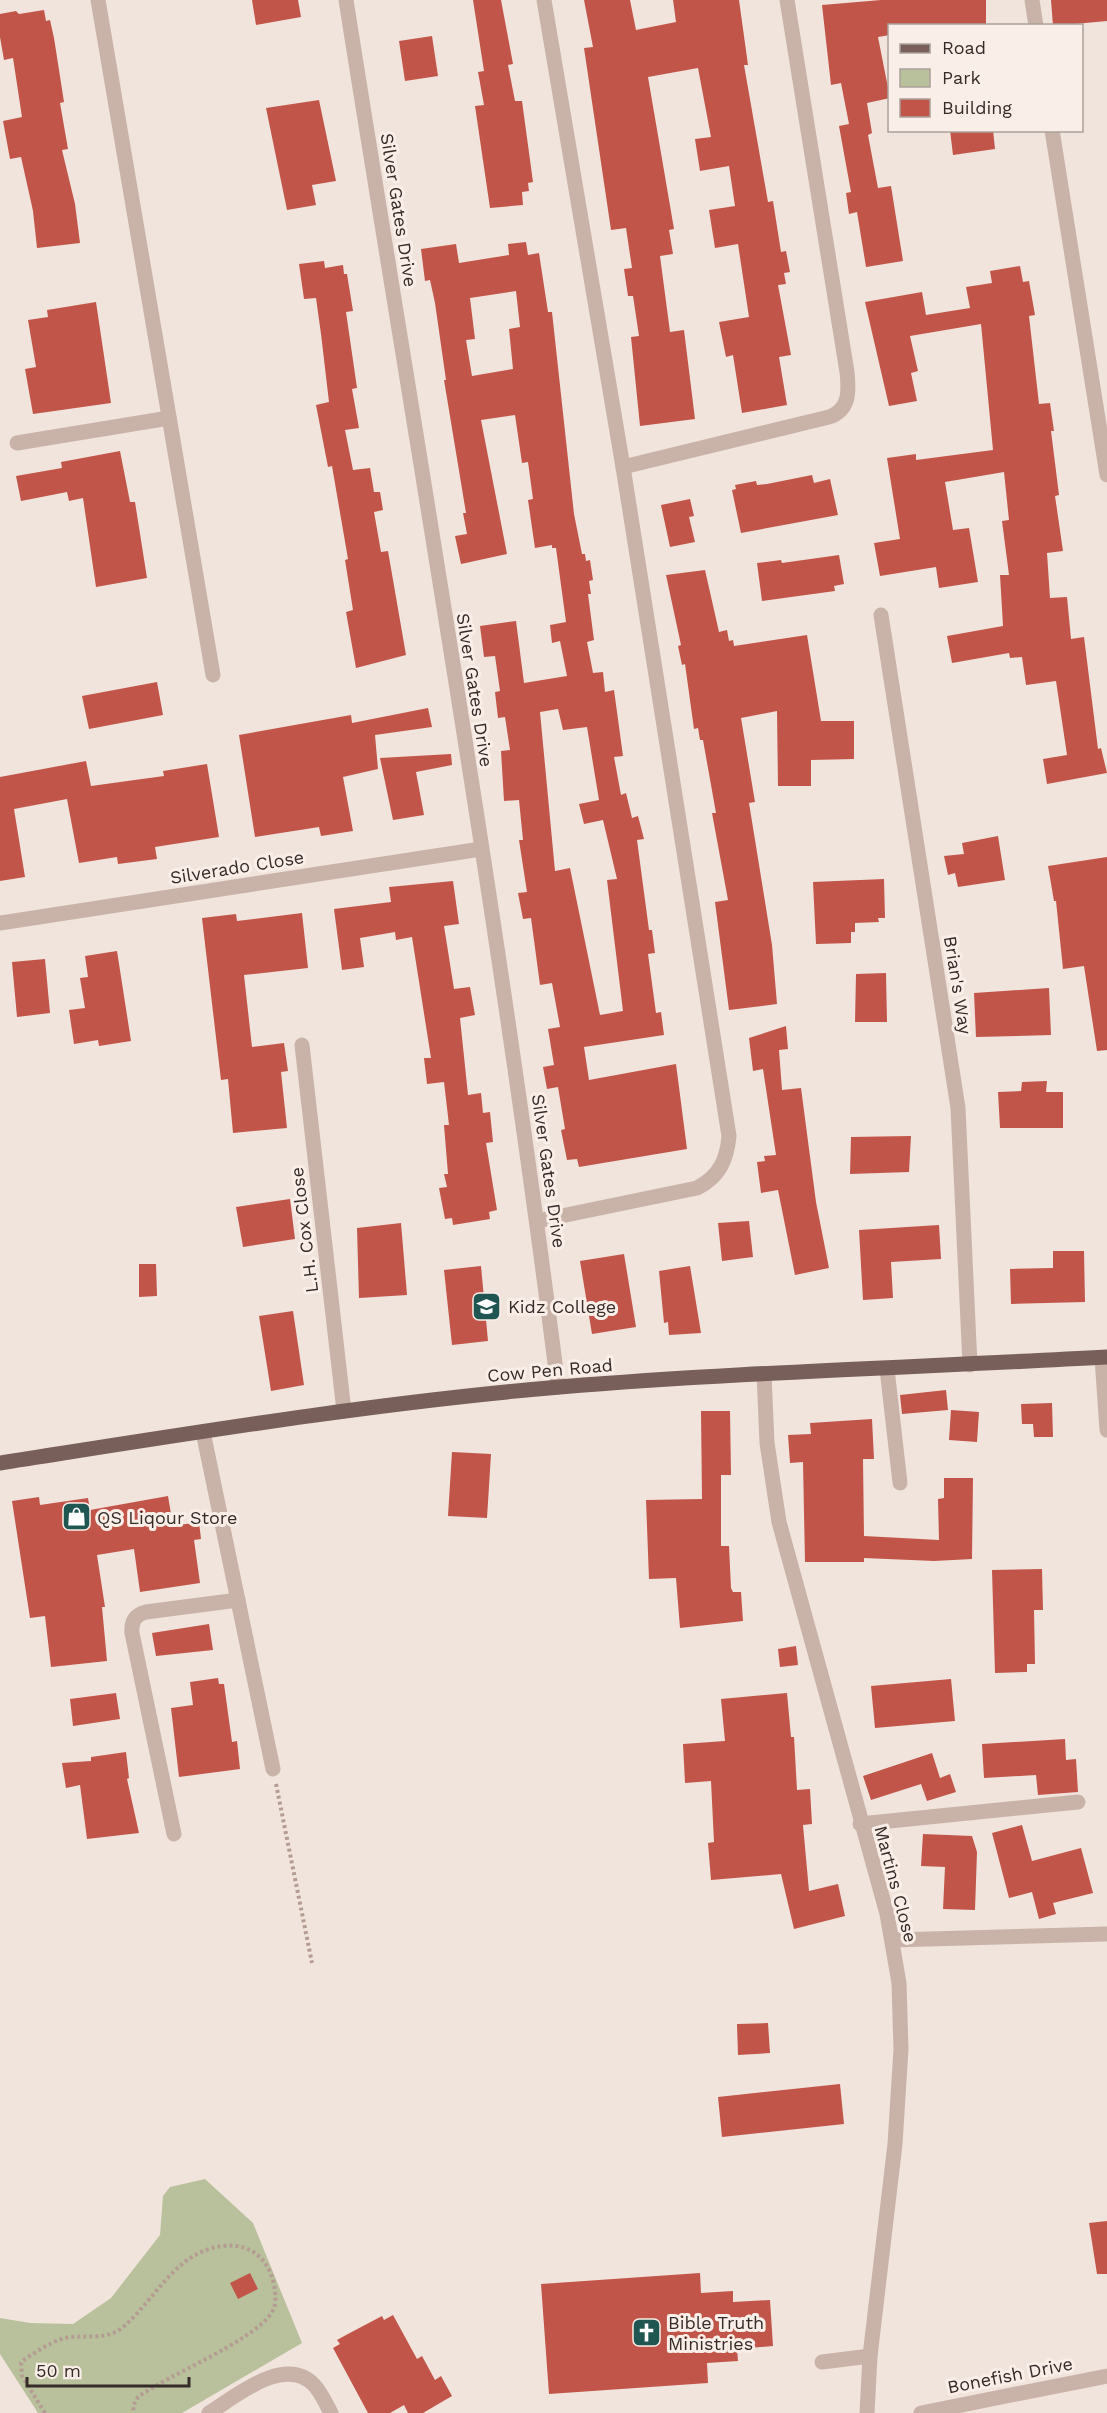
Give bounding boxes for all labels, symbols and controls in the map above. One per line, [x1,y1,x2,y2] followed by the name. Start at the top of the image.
[888,24,1083,132] legend
[942,37,986,58] text: Road
[942,67,981,88] text: Park
[942,97,1012,118] text: Building
[376,132,422,288] street label: Silver Gates Drive
[452,612,498,768] street label: Silver Gates Drive
[169,846,305,888] street label: Silverado Close
[940,934,976,1036] street label: Brian's Way
[528,1093,570,1249] street label: Silver Gates Drive
[286,1166,322,1294] street label: L.H. Cox Close
[471,1290,503,1322] school or university icon: Kidz College
[508,1296,616,1317] place label: Kidz College
[486,1354,614,1386] street label: Cow Pen Road
[60,1501,92,1533] shop icon: QS Liqour Store
[97,1507,237,1528] place label: QS Liqour Store
[870,1823,922,1945] street label: Martins Close
[668,2312,764,2354] place label: Bible Truth Ministries
[631,2316,663,2348] church icon: Bible Truth Ministries
[27,2350,189,2388] scale bar
[945,2353,1075,2397] street label: Bonefish Drive
[36,2360,81,2381] text: 50 m

